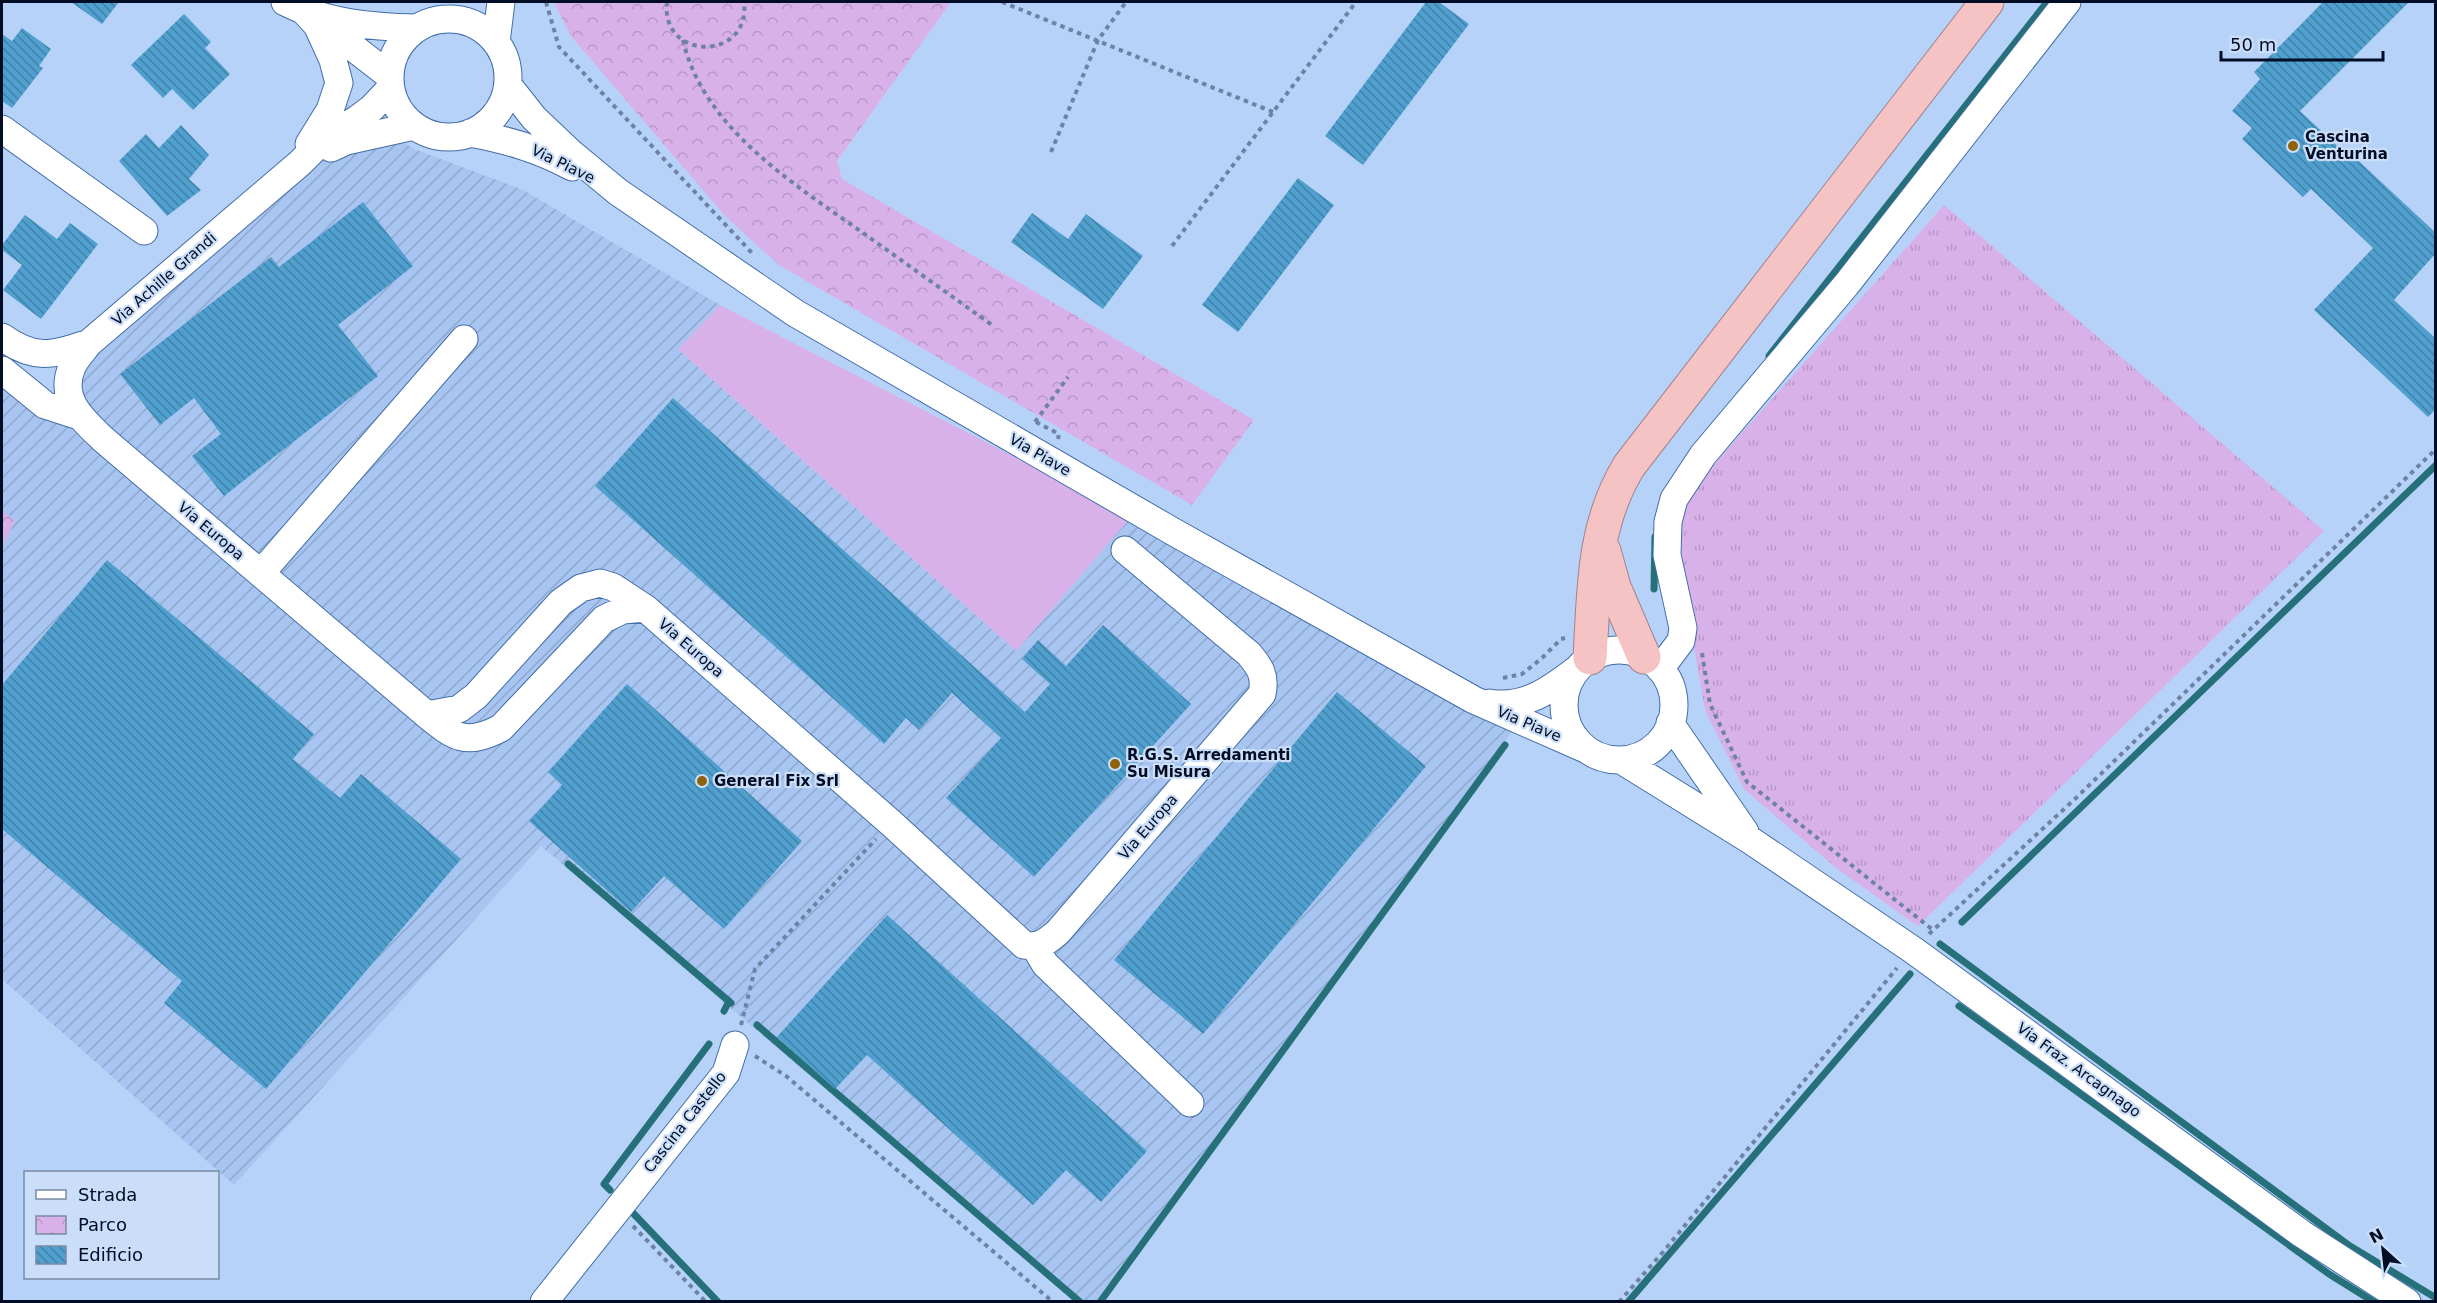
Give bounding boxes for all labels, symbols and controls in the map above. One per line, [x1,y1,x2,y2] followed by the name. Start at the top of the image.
[2221,24,2383,62] scale bar
[2230,34,2276,55] text: 50 m
[2305,128,2388,163] place label: Cascina Venturina
[2286,139,2300,153] marker: Cascina Venturina
[528,141,598,187] street label: Via Piave
[108,229,220,329] street label: Via Achille Grandi
[1006,430,1074,480] street label: Via Piave
[174,498,248,564] street label: Via Europa
[655,615,727,681] street label: Via Europa
[1494,702,1564,746] street label: Via Piave
[1127,746,1291,781] place label: R.G.S. Arredamenti Su Misura
[1108,757,1122,771] marker: R.G.S. Arredamenti Su Misura
[714,772,839,790] place label: General Fix Srl
[695,774,709,788] marker: General Fix Srl
[1115,791,1181,863] street label: Via Europa
[2014,1019,2144,1121] street label: Via Fraz. Arcagnago
[640,1068,730,1176] street label: Cascina Castello
[24,1171,219,1279] legend
[78,1184,137,1205] text: Strada
[78,1214,127,1235] text: Parco
[2353,1219,2413,1279] north arrow
[2366,1225,2387,1248] text: N
[78,1244,143,1265] text: Edificio

